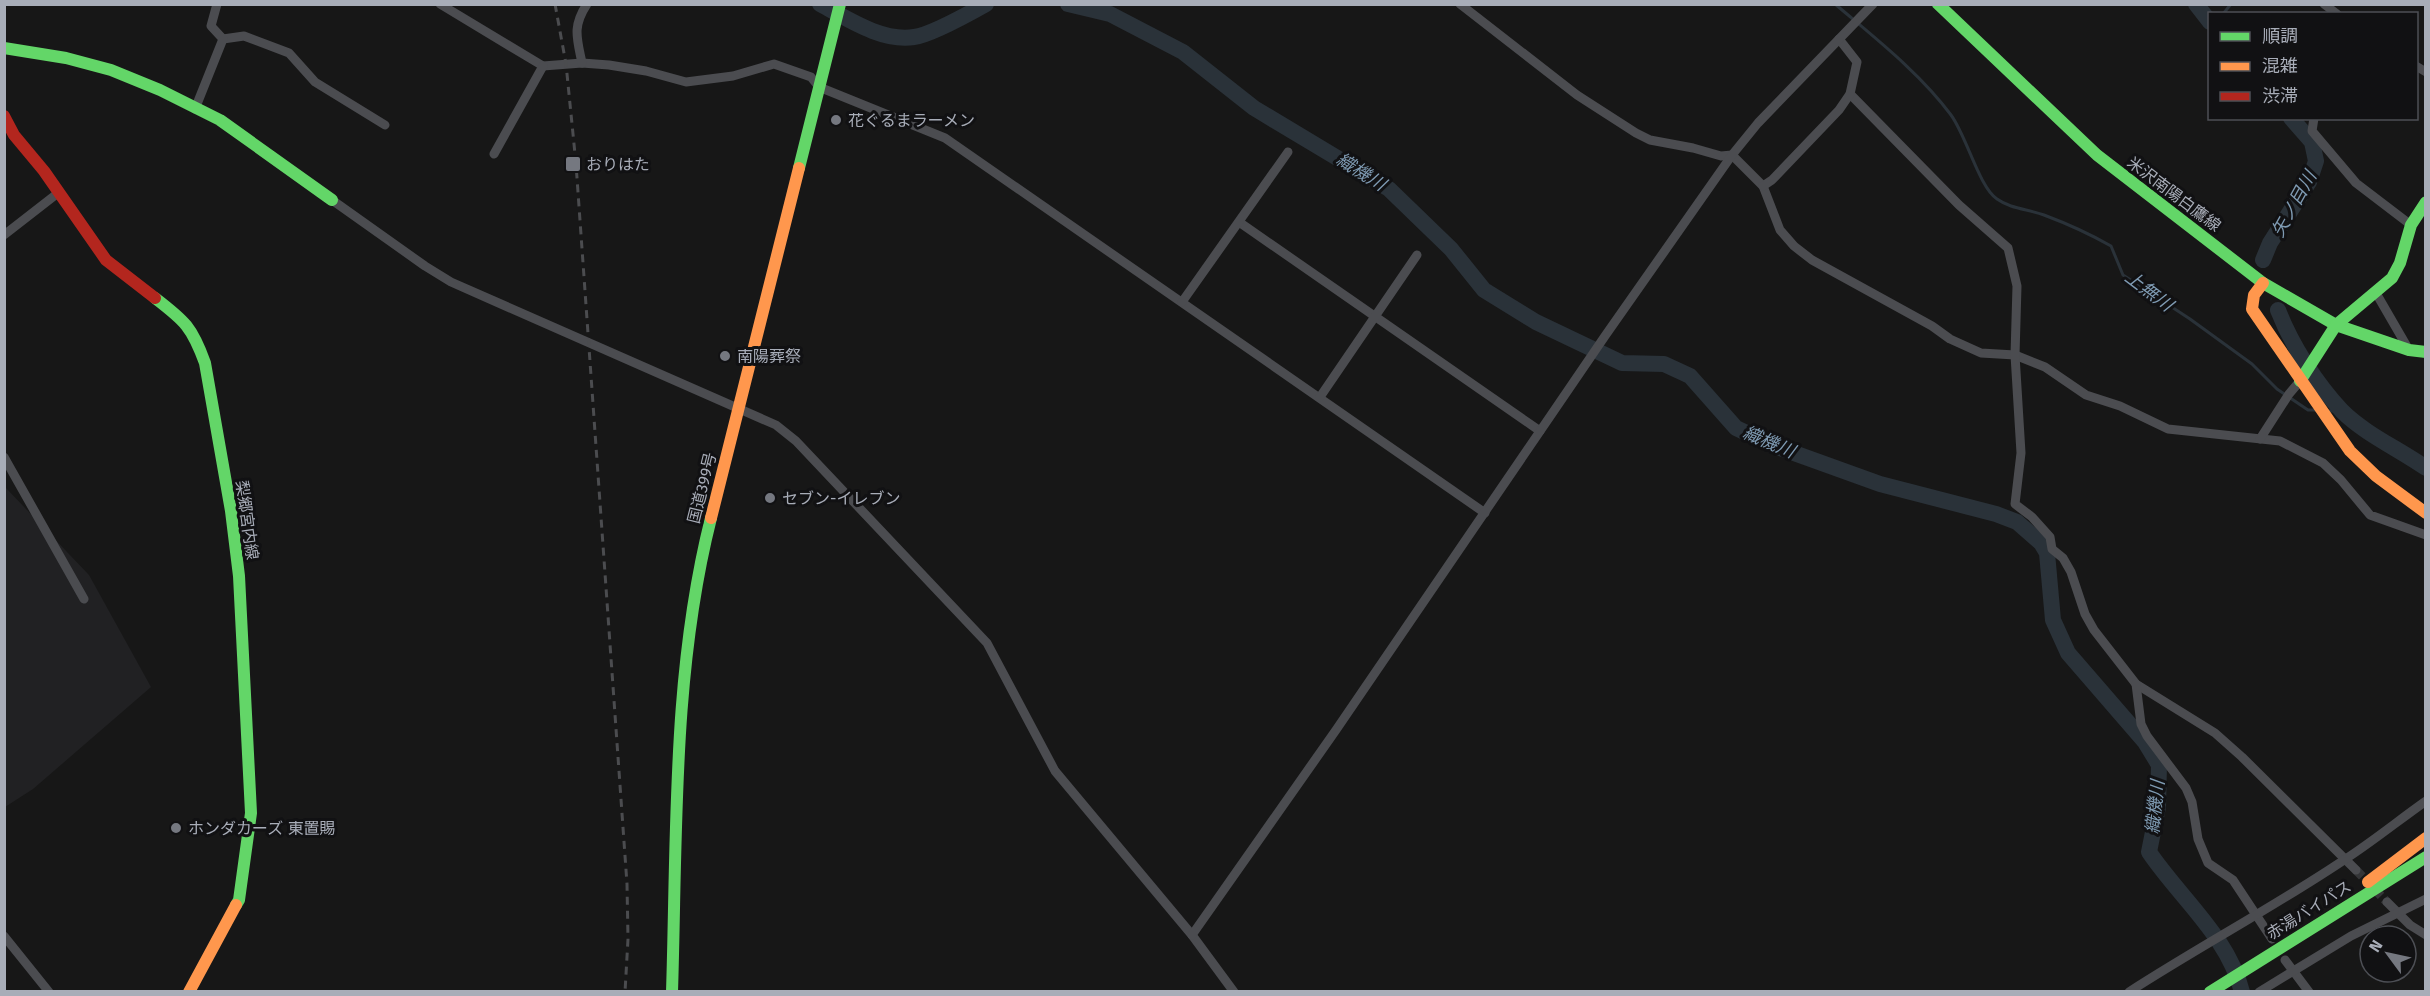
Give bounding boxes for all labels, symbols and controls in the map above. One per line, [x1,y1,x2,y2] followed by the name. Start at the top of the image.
[2208,12,2418,120] legend
[2262,25,2298,47] text: 順調
[2262,55,2298,77] text: 混雑
[2262,85,2298,107] text: 渋滞
[848,111,975,130] place label: 花ぐるまラーメン
[829,113,843,127] marker: 花ぐるまラーメン
[1332,148,1391,197] water label: 織機川
[2124,153,2224,235] street label: 米沢南陽白鷹線
[564,155,582,173] marker: おりはた
[586,155,650,174] place label: おりはた
[2267,165,2322,241] water label: 矢ノ目川
[2121,266,2179,317] water label: 上無川
[737,347,801,366] place label: 南陽葬祭
[718,349,732,363] marker: 南陽葬祭
[1740,421,1800,463] water label: 織機川
[684,450,720,526] street label: 国道399号
[232,479,262,561] street label: 梨郷宮内線
[782,489,900,508] place label: セブン-イレブン
[763,491,777,505] marker: セブン-イレブン
[2141,777,2169,835] water label: 織機川
[188,819,335,838] place label: ホンダカーズ 東置賜
[169,821,183,835] marker: ホンダカーズ 東置賜
[2263,877,2355,943] street label: 赤湯バイパス
[2358,924,2418,984] north arrow
[2365,936,2387,956] text: N

